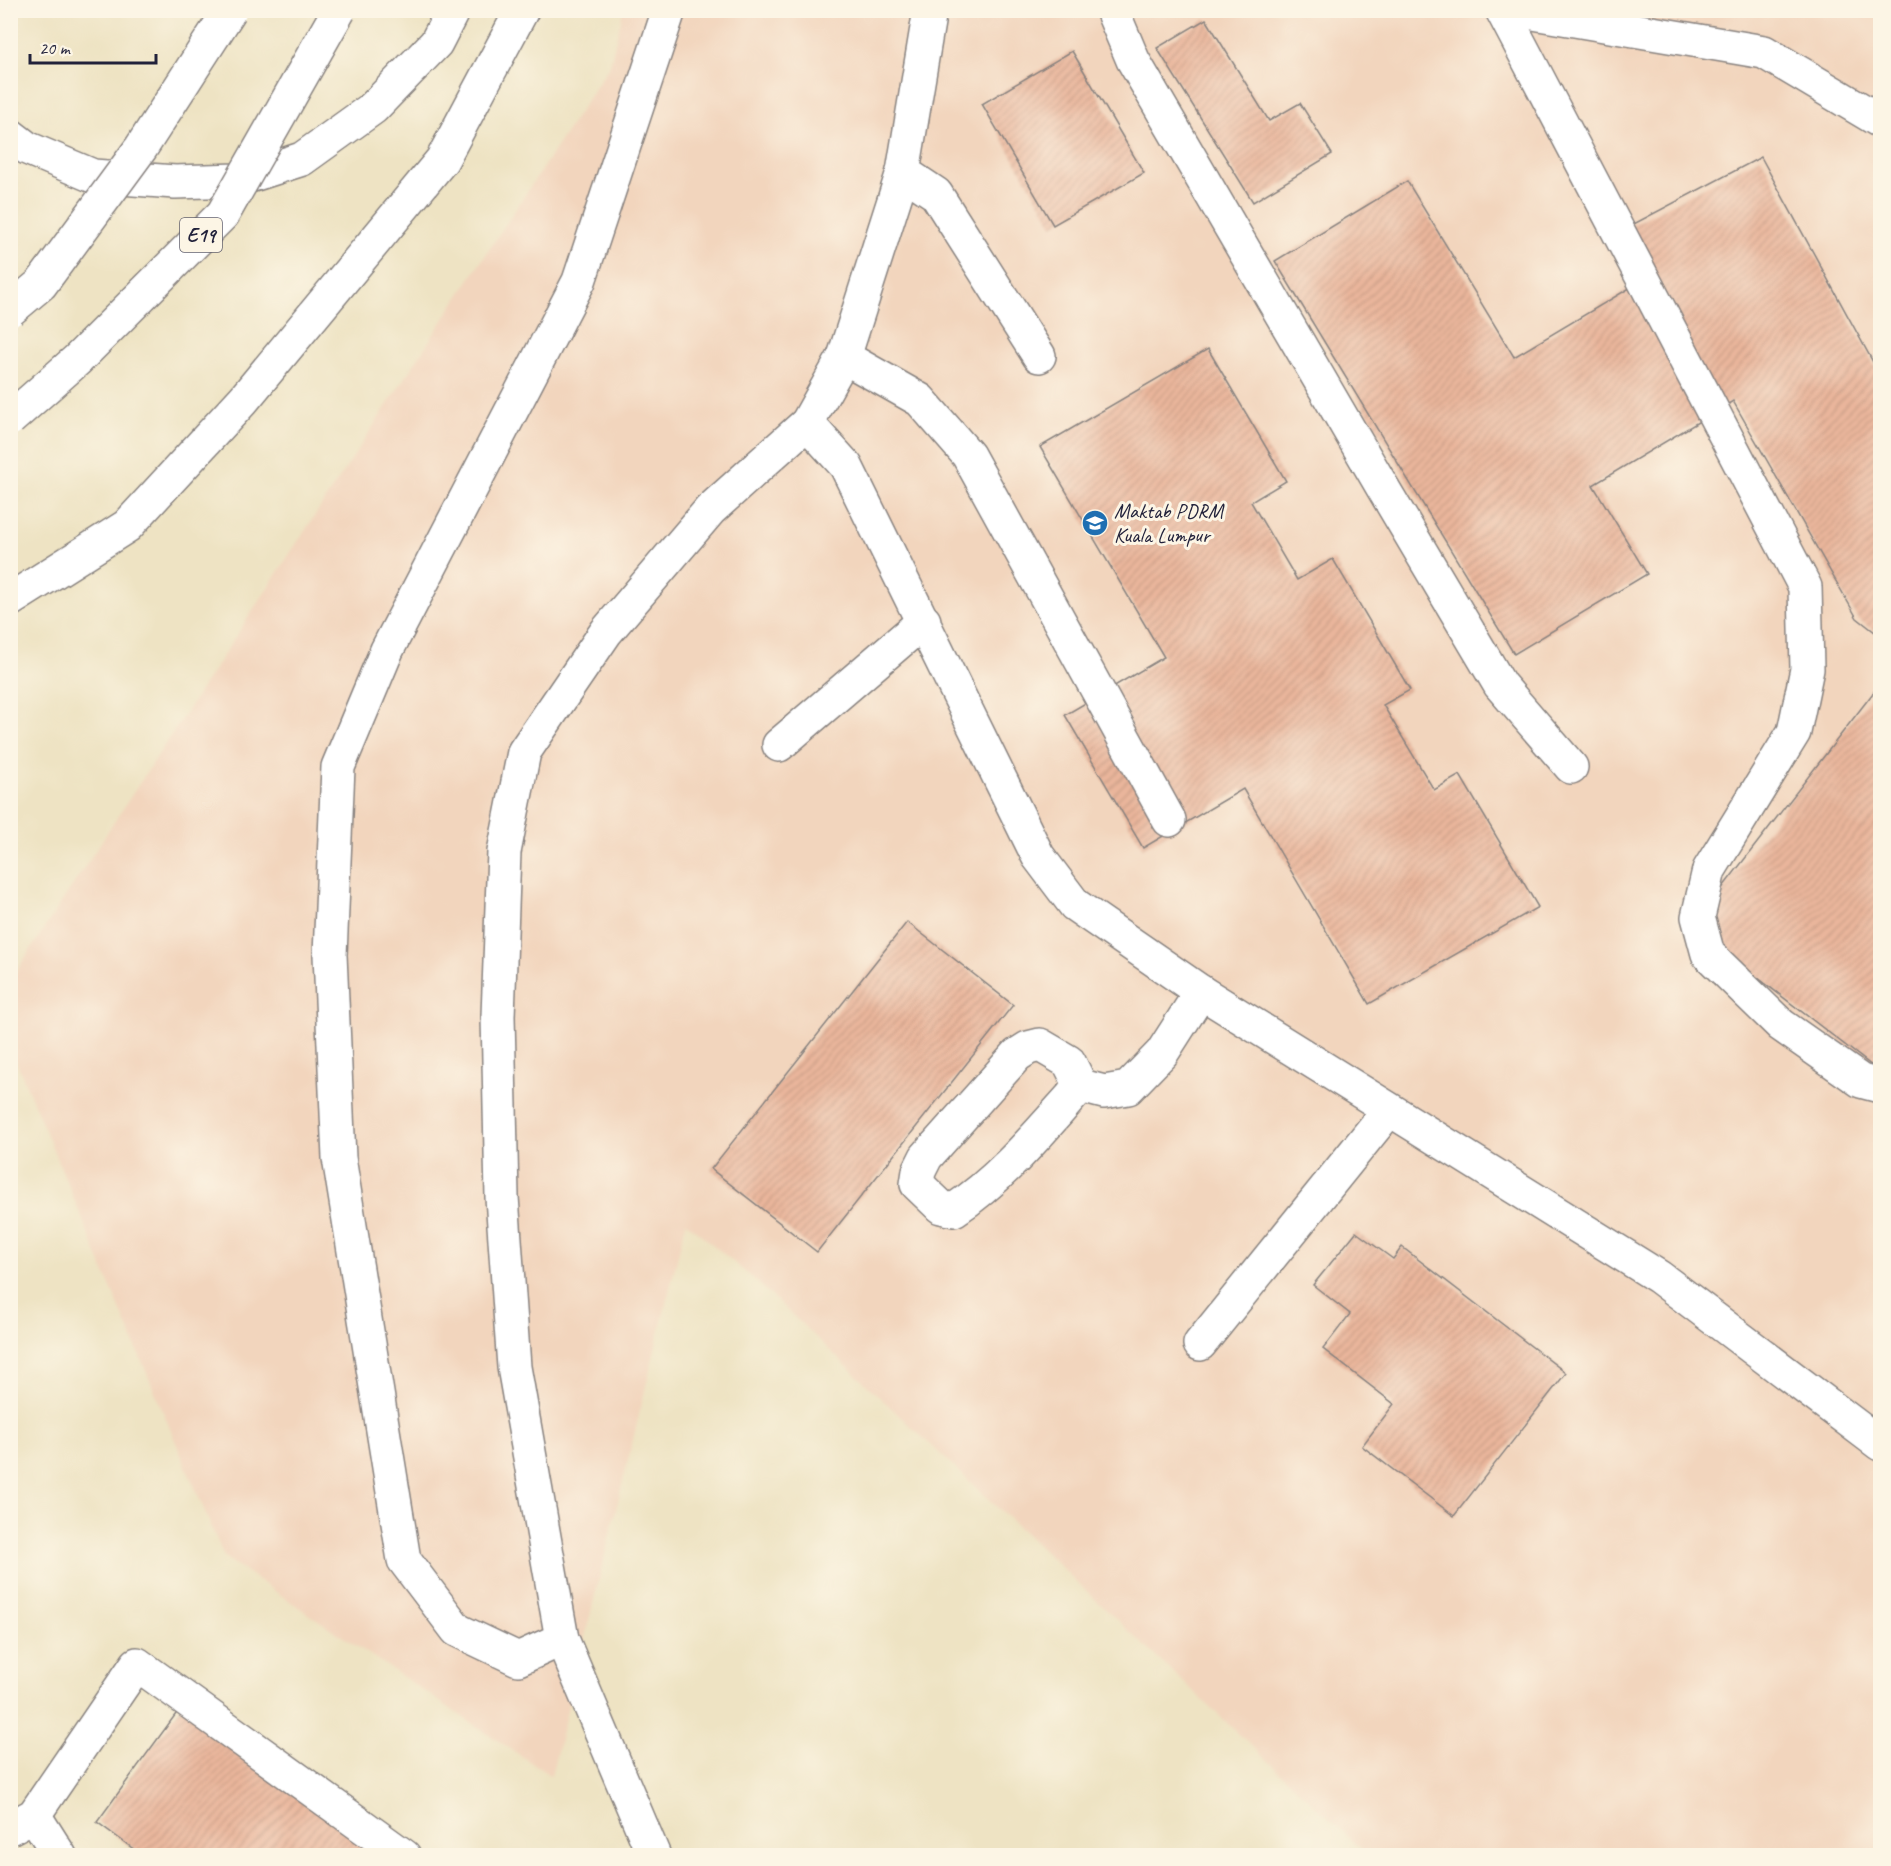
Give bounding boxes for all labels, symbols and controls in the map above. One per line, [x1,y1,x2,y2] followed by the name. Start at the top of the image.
[30,27,156,65] scale bar
[39,37,72,59] text: 20 m
[180,218,222,252] road number: E19
[1114,498,1225,548] place label: Maktab PDRM Kuala Lumpur
[1080,508,1110,538] school or university icon: Maktab PDRM Kuala Lumpur

